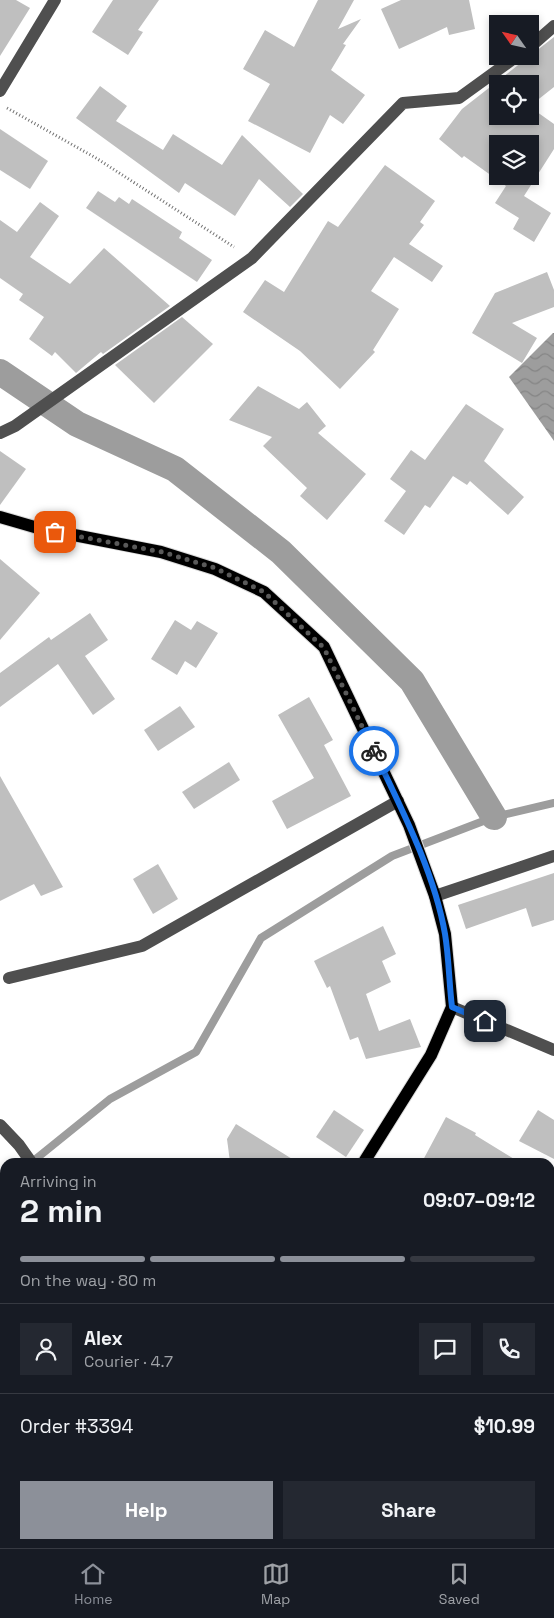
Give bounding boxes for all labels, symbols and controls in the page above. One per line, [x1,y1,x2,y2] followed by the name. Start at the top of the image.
[489,15,539,65] north arrow
[489,15,539,185] map controls
[489,75,539,125] button: locate
[489,135,539,185] button: layers
[34,511,76,553] pin
[41,518,69,546] icon: bag
[349,726,399,776] courier
[360,737,388,765] icon: bike
[464,1000,506,1042] pin
[471,1007,499,1035] icon: home
[20,1171,97,1192] text: Arriving in
[423,1188,535,1213] text: 09:07–09:12
[20,1191,103,1231] text: 2 min
[20,1270,156,1291] text: On the way · 80 m
[20,1323,72,1375] button: person
[419,1323,471,1375] button: chat
[483,1323,535,1375] button: phone
[84,1326,123,1351] text: Alex
[84,1351,173,1372] text: Courier · 4.7
[20,1414,133,1439] text: Order #3394
[474,1414,535,1439] text: $10.99
[20,1481,273,1539] button: Help
[283,1481,535,1539] button: Share
[74,1560,112,1608] tab: Home
[261,1560,290,1608] tab: Map
[439,1560,480,1608] tab: Saved

